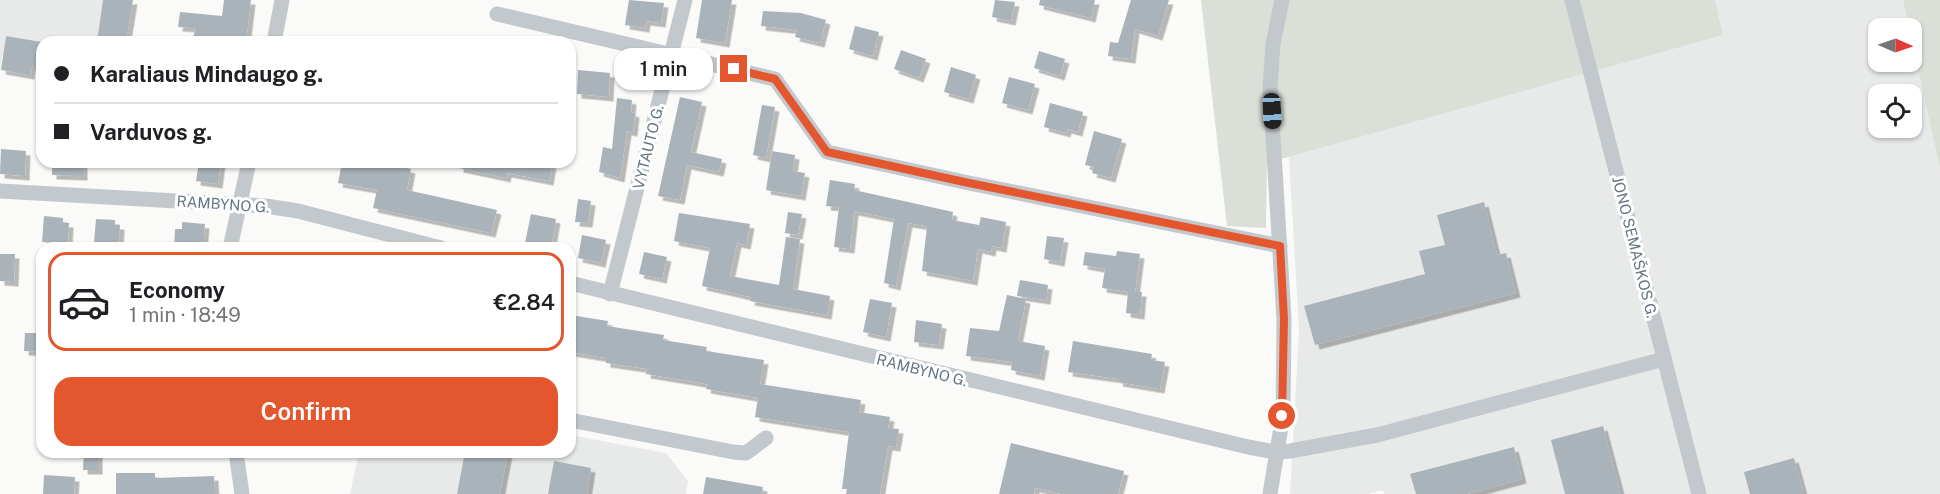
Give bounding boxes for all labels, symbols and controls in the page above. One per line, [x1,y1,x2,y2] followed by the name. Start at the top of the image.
[1868,18,1922,72] north arrow
[1868,18,1922,138] map controls
[614,48,713,90] callout: 1 min
[720,55,747,82] route end
[640,57,687,81] text: 1 min
[90,61,323,87] text: Karaliaus Mindaugo g.
[1868,84,1922,138] button: locate
[1262,93,1282,129] car
[629,103,667,191] street label: VYTAUTO G.
[90,119,212,145] text: Varduvos g.
[1609,175,1661,319] street label: JONO SEMAŠKOS G.
[176,192,270,216] street label: RAMBYNO G.
[57,275,111,329] icon: car
[129,277,225,303] text: Economy
[493,289,555,315] text: €2.84
[129,303,241,327] text: 1 min · 18:49
[875,350,969,390] street label: RAMBYNO G.
[54,377,558,446] button: Confirm
[1268,402,1295,429] route start

